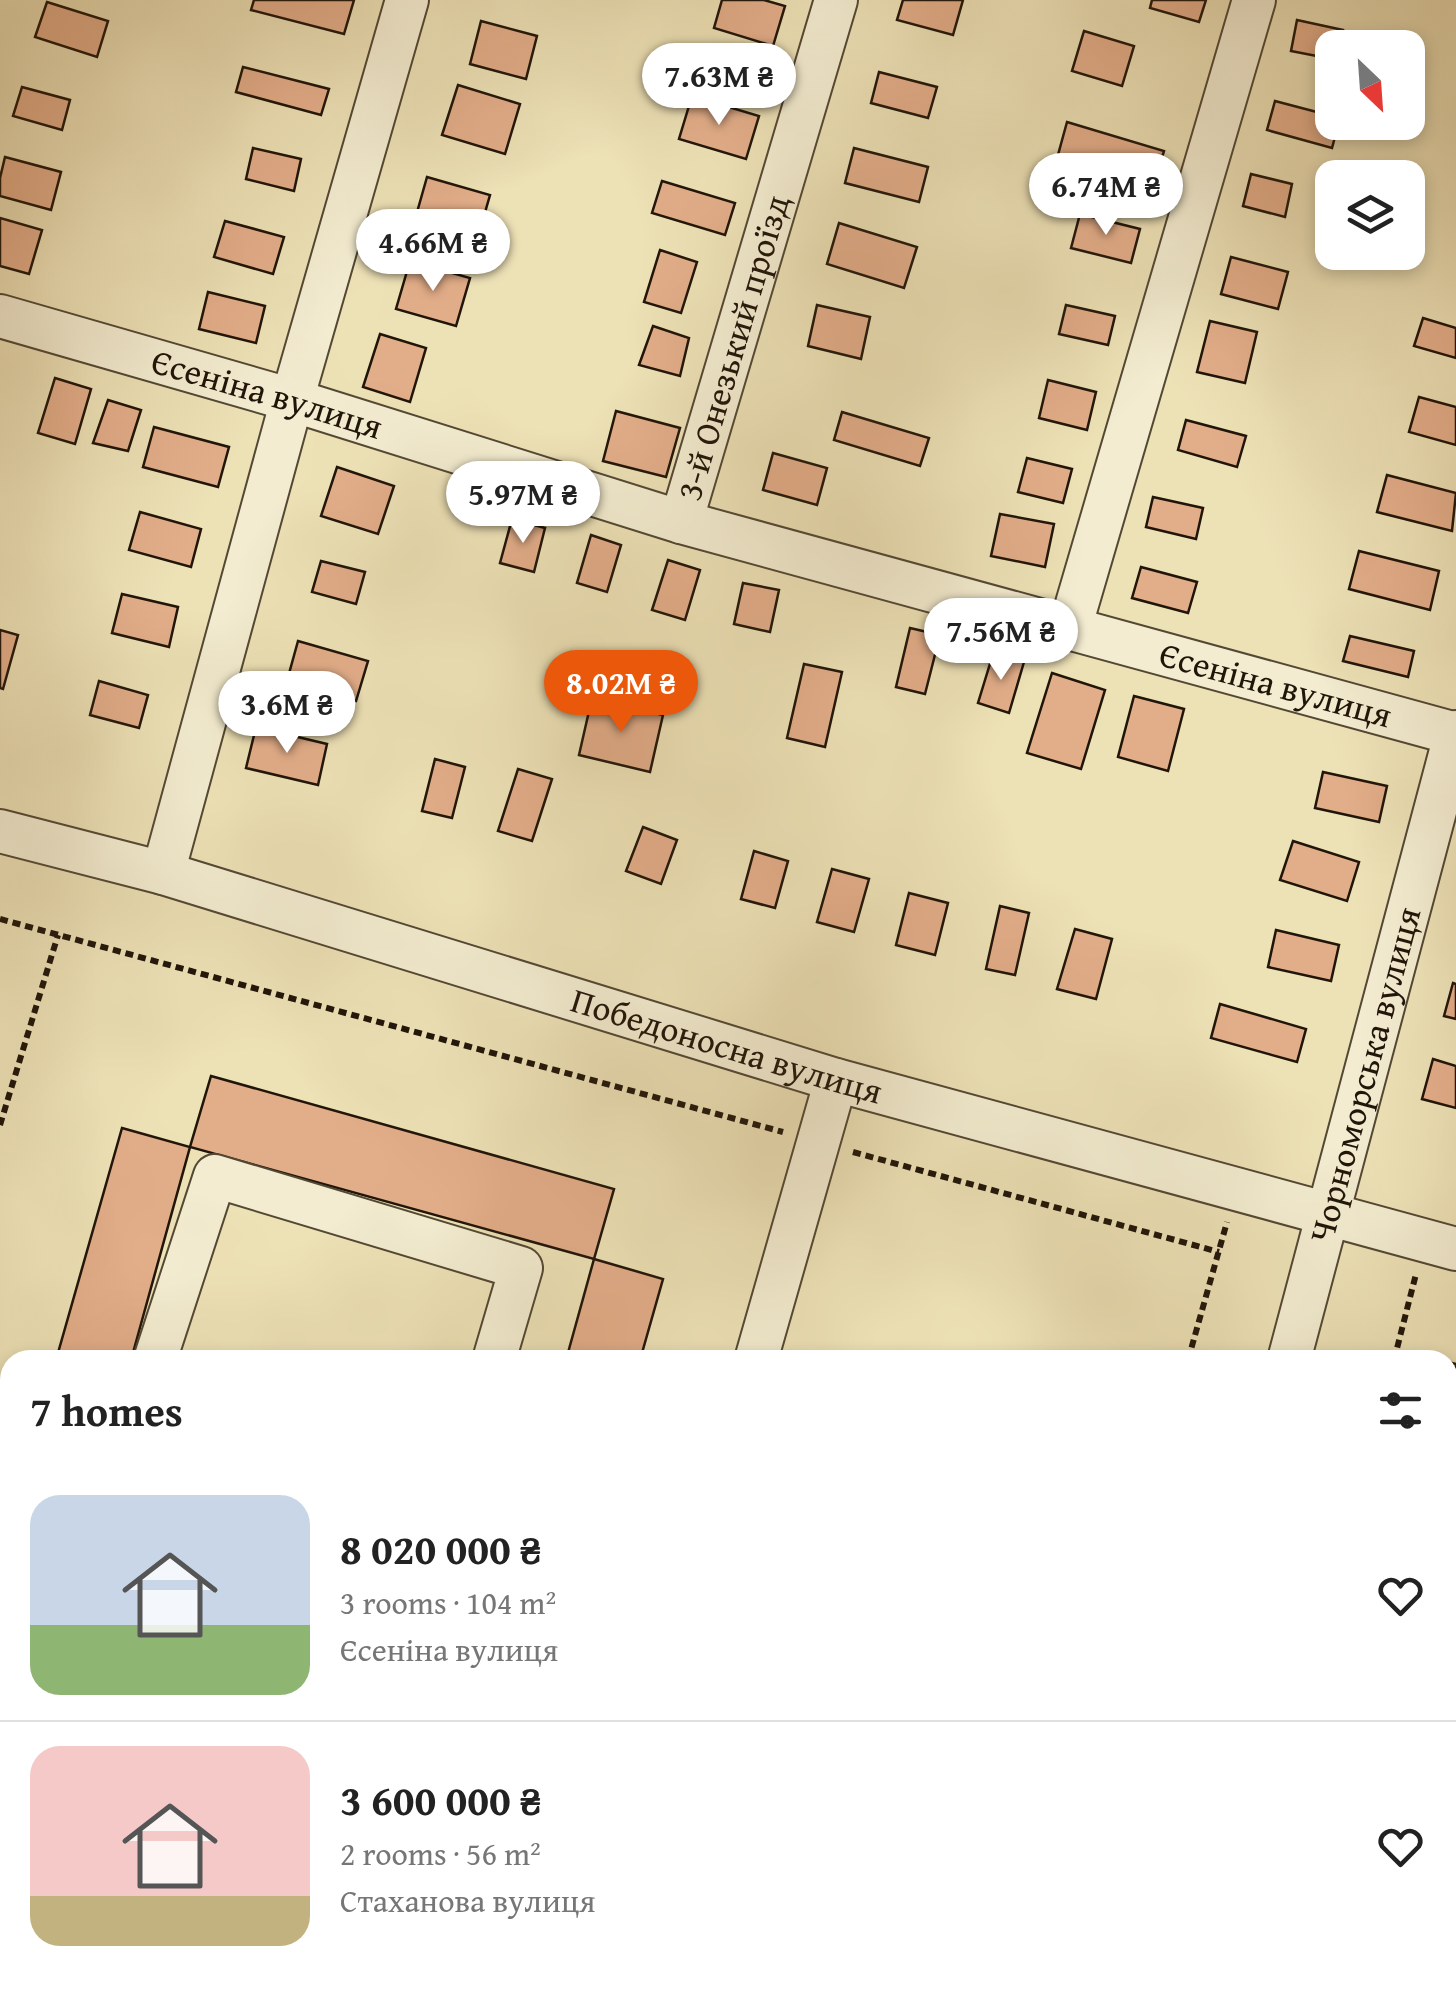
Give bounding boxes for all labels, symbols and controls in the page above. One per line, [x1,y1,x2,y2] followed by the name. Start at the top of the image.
[1315,30,1425,140] north arrow
[1315,30,1425,270] map controls
[627,43,811,128] pin: 7.63M ₴
[664,52,774,99] text: 7.63M ₴
[1014,153,1198,238] pin: 6.74M ₴
[1315,160,1425,270] button: layers
[1051,162,1161,209] text: 6.74M ₴
[663,189,802,506] street label: 3-й Онезький проїзд
[341,209,525,294] pin: 4.66M ₴
[378,218,488,265] text: 4.66M ₴
[146,335,389,452] street label: Єсеніна вулиця
[431,461,615,546] pin: 5.97M ₴
[468,470,578,517] text: 5.97M ₴
[909,598,1093,683] pin: 7.56M ₴
[946,607,1056,654] text: 7.56M ₴
[1154,628,1398,740] street label: Єсеніна вулиця
[529,650,713,735] pin: 8.02M ₴
[566,659,676,706] text: 8.02M ₴
[206,671,368,756] pin: 3.6M ₴
[240,680,334,727] text: 3.6M ₴
[1295,901,1433,1248] street label: Чорноморська вулиця
[565,974,888,1116] street label: Победоносна вулиця
[30,1380,183,1441] text: 7 homes
[1373,1383,1428,1438] icon: filters
[340,1518,542,1579] text: 8 020 000 ₴
[110,1535,230,1655] icon: home
[1373,1568,1428,1623] icon: heart
[340,1579,556,1626] text: 3 rooms · 104 m²
[340,1626,558,1673] text: Єсеніна вулиця
[340,1769,542,1830] text: 3 600 000 ₴
[110,1786,230,1906] icon: home
[1373,1819,1428,1874] icon: heart
[340,1830,541,1877] text: 2 rooms · 56 m²
[340,1877,595,1924] text: Стаханова вулиця

